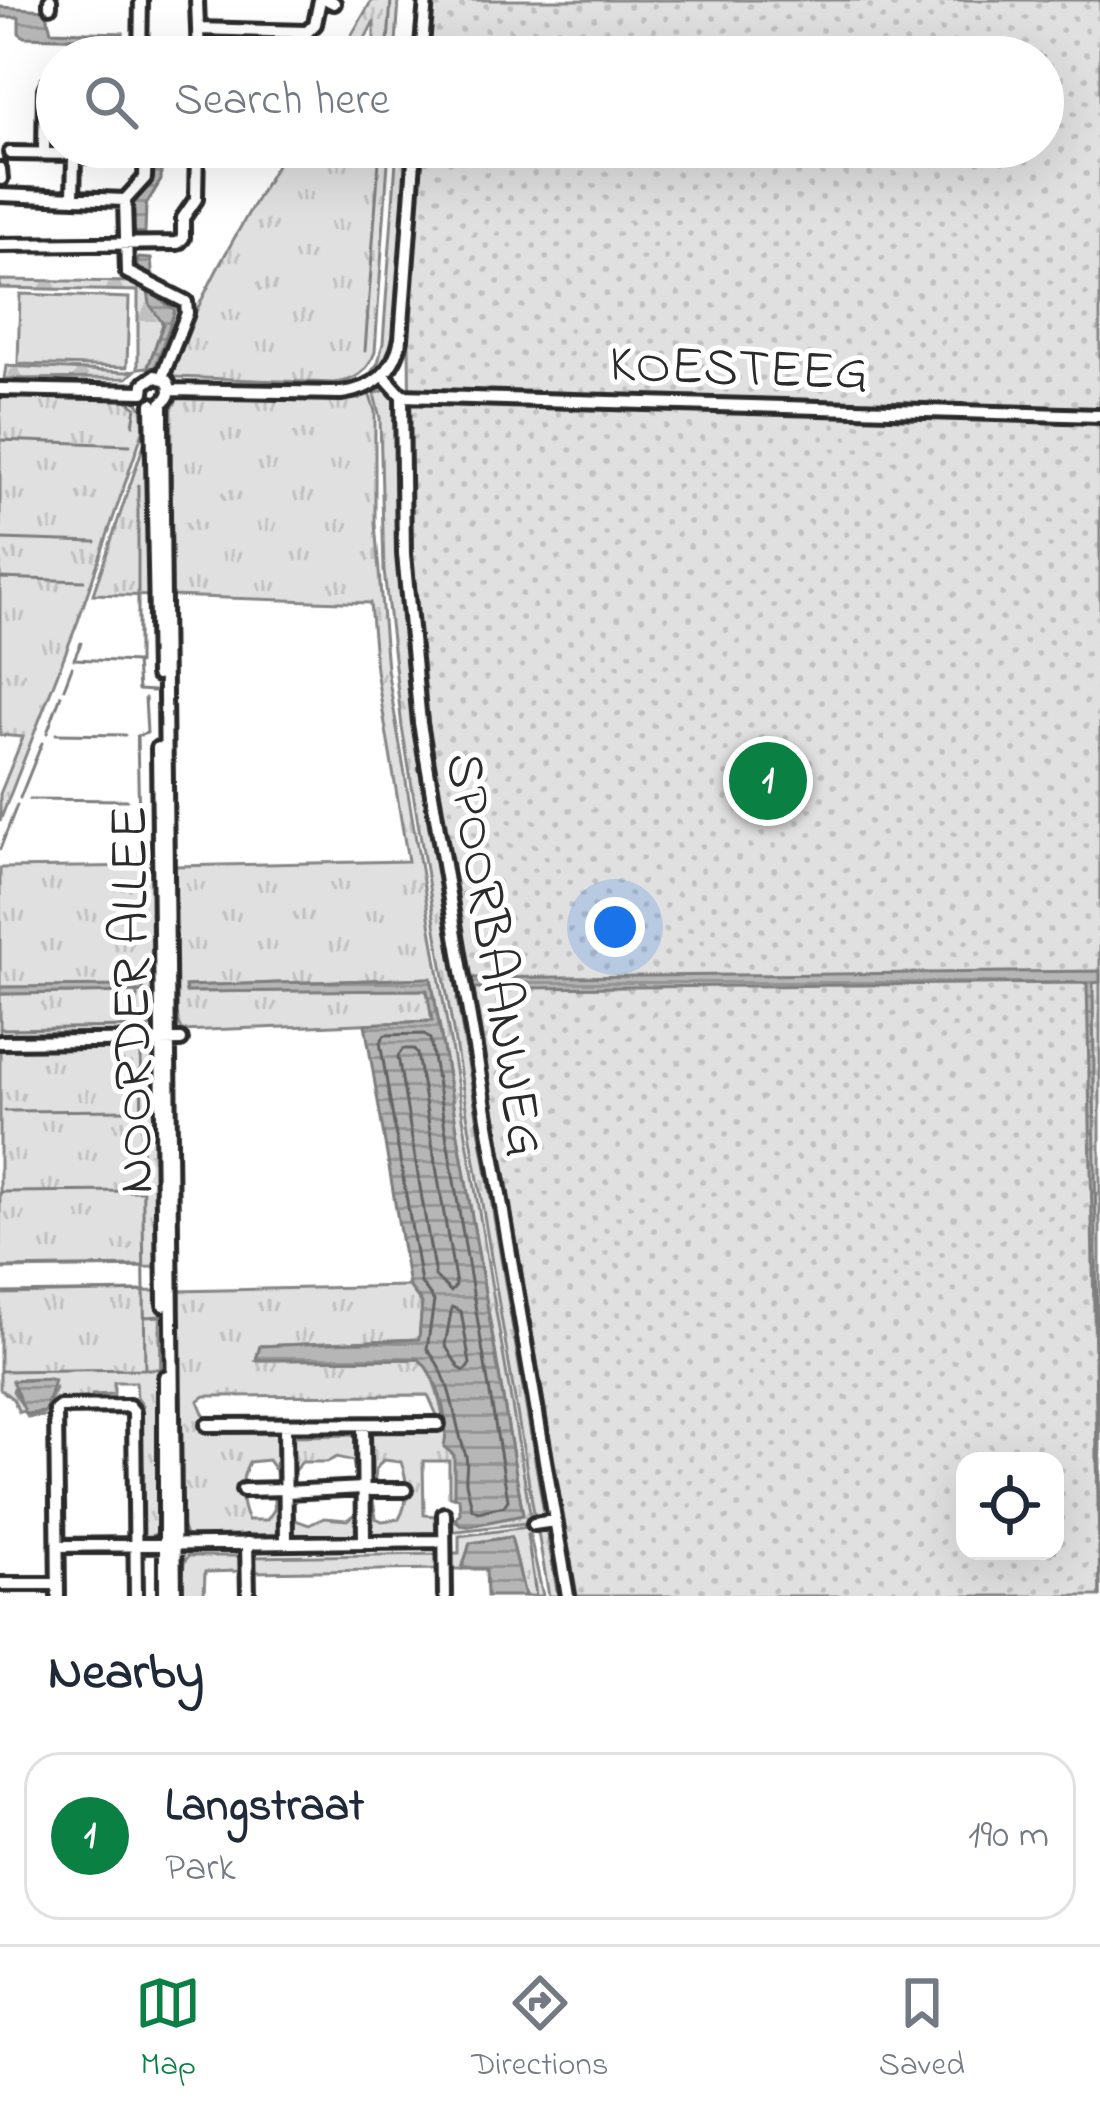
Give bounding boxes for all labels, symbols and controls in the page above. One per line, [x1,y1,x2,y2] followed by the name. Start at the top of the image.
[36,36,1064,168] search box
[78,69,144,135] icon: search
[174,69,390,135] text: Search here
[608,327,870,414] street label: KOESTEEG
[729,736,807,826] pin: 1
[422,747,563,1163] street label: SPOORBAANWEG
[93,805,177,1195] street label: NOORDER ALLEE
[585,897,645,957] your location
[956,1452,1064,1560] map controls
[956,1452,1064,1560] button: locate
[48,1637,204,1712] text: Nearby
[165,1775,364,1841] text: Langstraat
[84,1808,96,1865] text: 1
[968,1808,1049,1865] text: 190 m
[165,1841,235,1898] text: Park
[135,1970,201,2090] tab: Map
[471,1970,608,2090] tab: Directions
[879,1970,965,2090] tab: Saved

